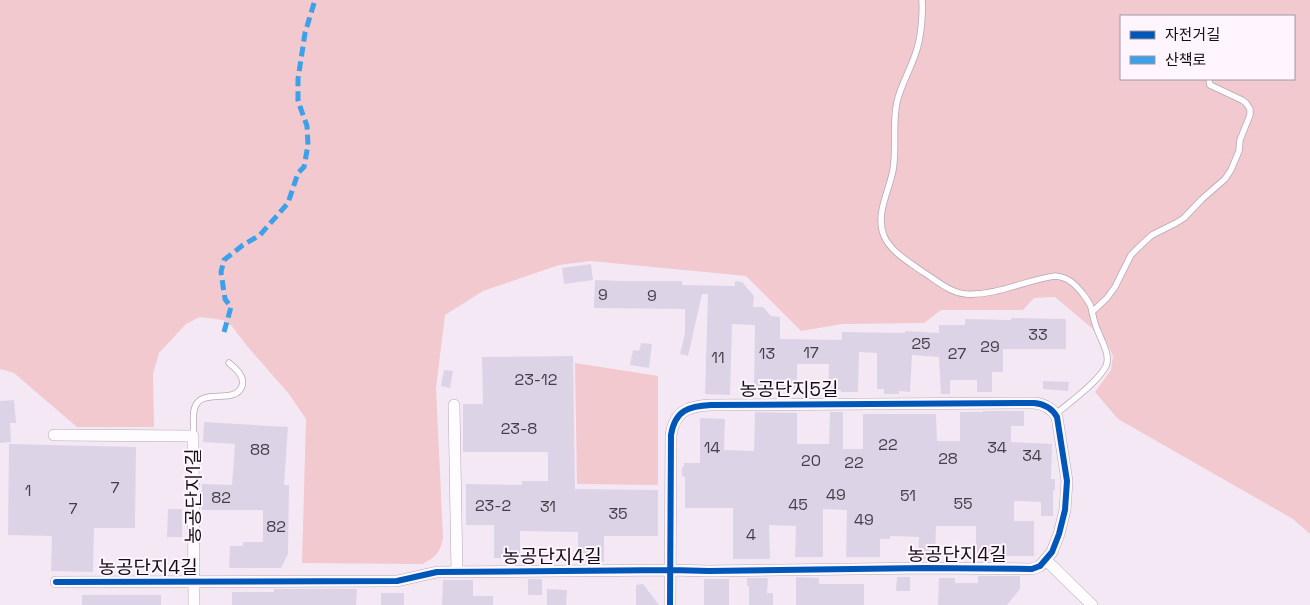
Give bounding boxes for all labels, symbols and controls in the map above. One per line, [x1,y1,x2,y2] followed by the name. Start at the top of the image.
[1120,15,1295,80] legend
[1165,25,1220,44] text: 자전거길
[1165,50,1206,69] text: 산책로
[598,284,608,305] house number: 9
[647,285,657,306] house number: 9
[1028,324,1048,345] house number: 33
[911,333,931,354] house number: 25
[980,336,1000,357] house number: 29
[803,342,819,363] house number: 17
[759,343,775,364] house number: 13
[948,343,966,364] house number: 27
[711,347,725,368] house number: 11
[515,369,557,390] house number: 23-12
[740,377,838,402] street label: 농공단지5길
[501,418,537,439] house number: 23-8
[878,434,898,455] house number: 22
[704,437,720,458] house number: 14
[987,437,1007,458] house number: 34
[250,439,270,460] house number: 88
[1022,445,1042,466] house number: 34
[181,448,206,544] street label: 농공단지1길
[938,448,958,469] house number: 28
[801,450,821,471] house number: 20
[844,452,864,473] house number: 22
[110,477,120,498] house number: 7
[25,480,31,501] house number: 1
[826,484,846,505] house number: 49
[900,485,916,506] house number: 51
[211,487,231,508] house number: 82
[953,493,973,514] house number: 55
[788,494,808,515] house number: 45
[475,495,511,516] house number: 23-2
[540,496,556,517] house number: 31
[68,498,78,519] house number: 7
[608,503,628,524] house number: 35
[854,509,874,530] house number: 49
[266,516,286,537] house number: 82
[746,524,756,545] house number: 4
[907,542,1007,567] street label: 농공단지4길
[502,544,602,569] street label: 농공단지4길
[98,555,198,580] street label: 농공단지4길

